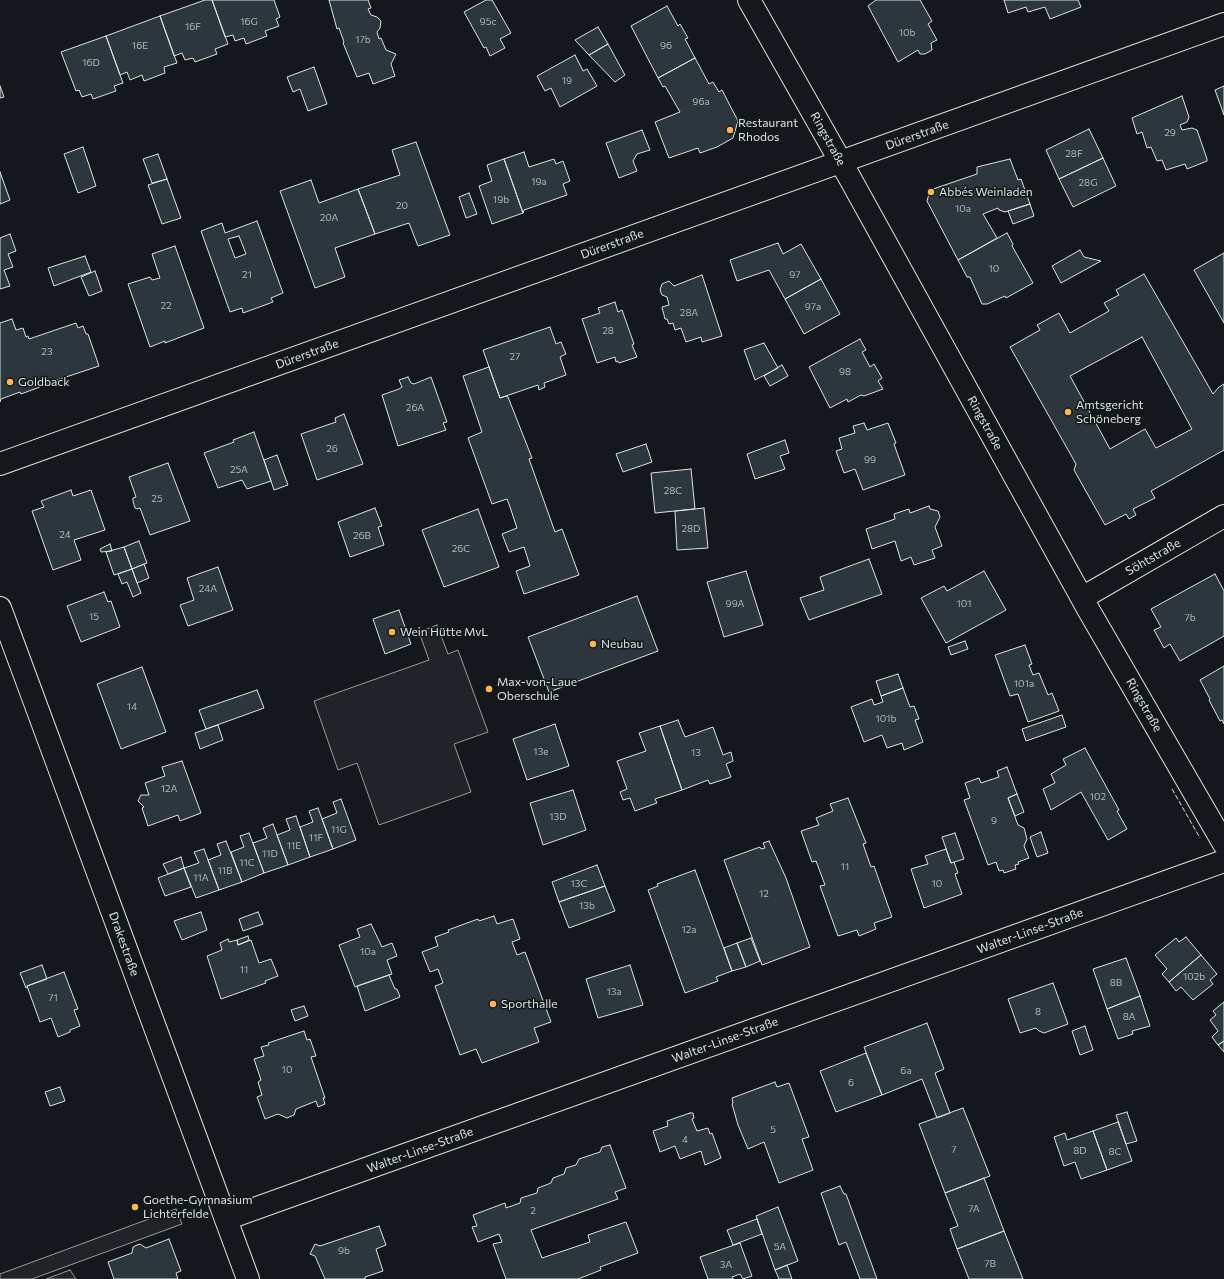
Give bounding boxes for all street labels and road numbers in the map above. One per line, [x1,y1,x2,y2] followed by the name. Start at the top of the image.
[807,110,849,168] street label: Ringstraße
[884,117,950,153] street label: Dürerstraße
[579,226,645,262] street label: Dürerstraße
[274,336,340,372] street label: Dürerstraße
[964,394,1006,452] street label: Ringstraße
[1123,536,1183,578] street label: Söhtstraße
[1123,676,1165,734] street label: Ringstraße
[975,905,1085,957] street label: Walter-Linse-Straße
[106,910,142,978] street label: Drakestraße
[670,1014,780,1066] street label: Walter-Linse-Straße
[365,1124,475,1176] street label: Walter-Linse-Straße

